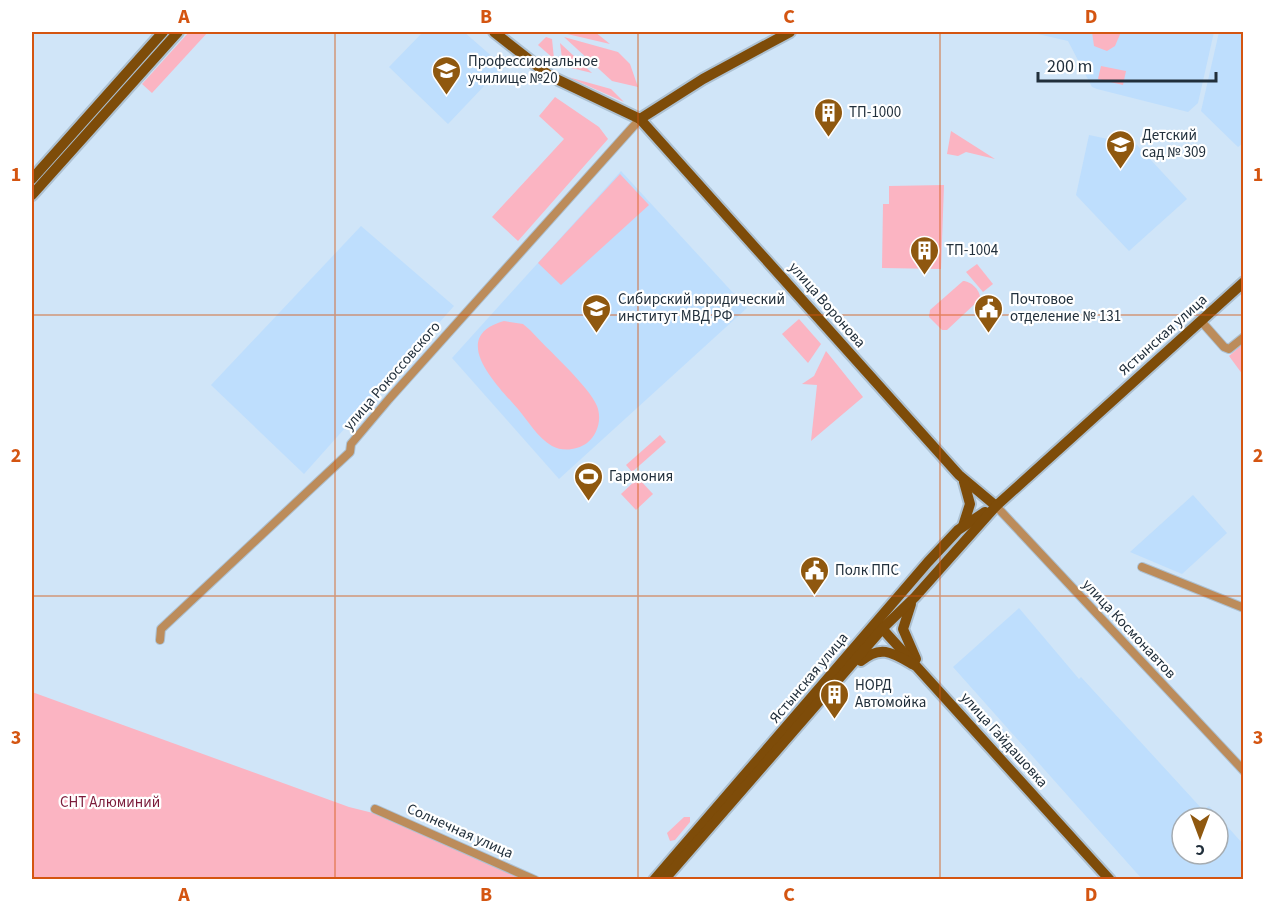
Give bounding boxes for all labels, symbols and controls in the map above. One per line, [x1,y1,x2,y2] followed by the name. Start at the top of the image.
[177,3,190,31] text: A
[480,3,492,31] text: B
[783,3,795,31] text: C
[1085,3,1097,31] text: D
[1038,45,1216,83] scale bar
[468,51,598,89] place label: Профессиональное училище №20
[431,54,463,96] school or university icon: Профессиональное училище №20
[1047,54,1092,79] text: 200 m
[812,96,844,138] building icon: ТП-1000
[849,102,901,123] place label: ТП-1000
[1142,125,1206,163] place label: Детский сад № 309
[1105,128,1137,170] school or university icon: Детский сад № 309
[11,161,21,189] text: 1
[1253,161,1263,189] text: 1
[909,234,941,276] building icon: ТП-1004
[946,240,999,261] place label: ТП-1004
[784,258,870,352] street label: улица Воронова
[618,289,785,327] place label: Сибирский юридический институт МВД РФ
[1010,289,1121,327] place label: Почтовое отделение № 131
[1114,290,1212,380] street label: Ястынская улица
[581,292,613,334] school or university icon: Сибирский юридический институт МВД РФ
[973,292,1005,334] public building icon: Почтовое отделение № 131
[339,317,445,435] street label: улица Рокоссовского
[11,442,21,470] text: 2
[1253,442,1263,470] text: 2
[572,460,604,502] sports icon: Гармония
[609,466,673,487] place label: Гармония
[798,554,830,596] public building icon: Полк ППС
[835,560,900,581] place label: Полк ППС
[1077,575,1181,684] street label: улица Космонавтов
[765,628,853,728] street label: Ястынская улица
[855,675,926,713] place label: НОРД Автомойка
[818,678,850,720] building icon: НОРД Автомойка
[955,688,1053,792] street label: улица Гайдашовка
[11,724,21,752] text: 3
[1253,724,1263,752] text: 3
[60,792,160,813] park label: СНТ Алюминий
[404,798,516,864] street label: Солнечная улица
[1170,806,1230,866] north arrow
[1195,839,1205,861] text: С
[177,881,190,909] text: A
[480,881,492,909] text: B
[783,881,795,909] text: C
[1085,881,1097,909] text: D

